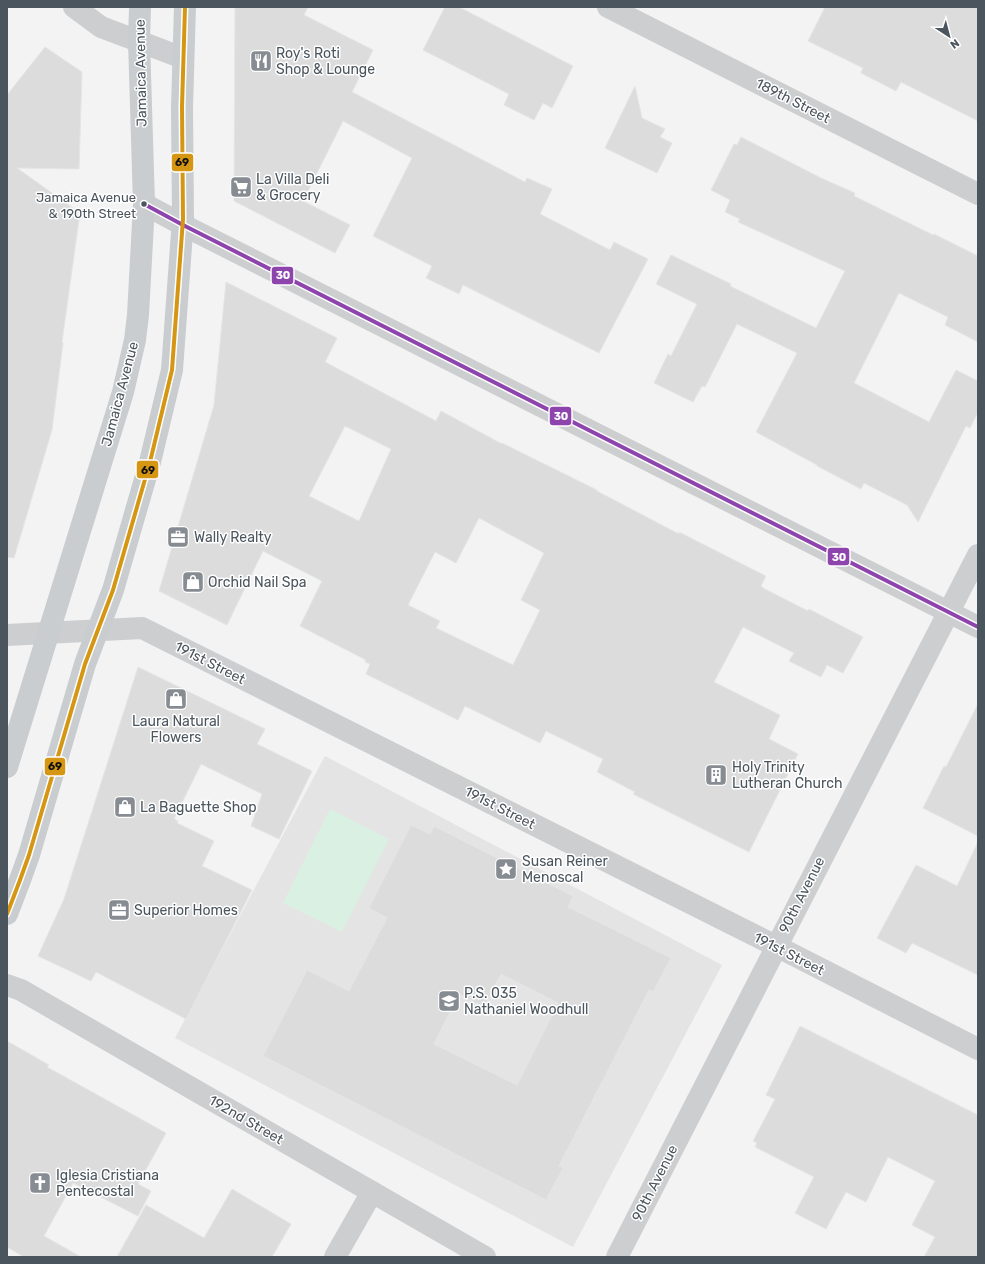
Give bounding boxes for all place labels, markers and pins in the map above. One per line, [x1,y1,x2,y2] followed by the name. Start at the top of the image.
[276,45,375,78] place label: Roy's Roti Shop & Lounge
[248,48,274,74] restaurant icon: Roy's Roti Shop & Lounge
[256,171,329,204] place label: La Villa Deli & Grocery
[228,174,254,200] supermarket icon: La Villa Deli & Grocery
[36,190,136,221] place label: Jamaica Avenue & 190th Street
[139,199,149,209] marker: Jamaica Avenue & 190th Street
[165,524,191,550] office icon: Wally Realty
[194,529,272,546] place label: Wally Realty
[180,569,206,595] shop icon: Orchid Nail Spa
[208,574,307,591] place label: Orchid Nail Spa
[163,686,189,712] shop icon: Laura Natural Flowers
[132,713,220,746] place label: Laura Natural Flowers
[732,759,843,792] place label: Holy Trinity Lutheran Church
[703,762,729,788] building icon: Holy Trinity Lutheran Church
[112,794,138,820] shop icon: La Baguette Shop
[140,799,257,816] place label: La Baguette Shop
[522,853,609,886] place label: Susan Reiner Menoscal
[493,856,519,882] place icon: Susan Reiner Menoscal
[106,897,132,923] office icon: Superior Homes
[134,902,238,919] place label: Superior Homes
[464,985,589,1018] place label: P.S. 035 Nathaniel Woodhull
[436,988,462,1014] school or university icon: P.S. 035 Nathaniel Woodhull
[56,1167,159,1200] place label: Iglesia Cristiana Pentecostal
[27,1170,53,1196] church icon: Iglesia Cristiana Pentecostal

